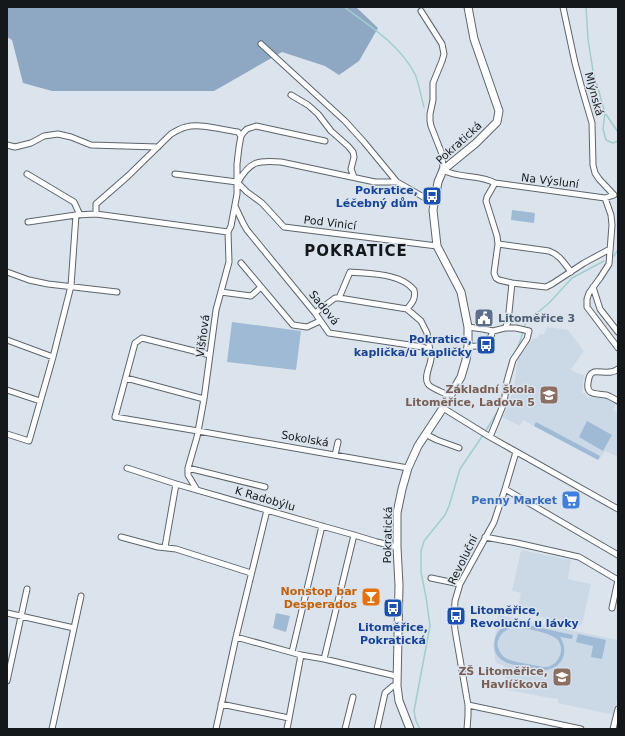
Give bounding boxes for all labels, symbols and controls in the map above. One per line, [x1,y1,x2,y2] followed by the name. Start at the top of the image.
[582,71,606,117] street label: Mlýnská
[433,119,485,167] street label: Pokratická
[520,171,581,191] street label: Na Výsluní
[336,184,418,210] place label: Pokratice, Léčebný dům
[421,185,443,207] bus stop icon: Pokratice, Léčebný dům
[303,213,358,233] street label: Pod Vinicí
[304,242,408,260] district label: POKRATICE
[306,288,342,328] street label: Sadová
[473,307,495,329] public building icon: Litoměřice 3
[498,312,575,325] place label: Litoměřice 3
[194,314,212,358] street label: Višňová
[354,333,472,359] place label: Pokratice, kaplička/u kapličky
[475,334,497,356] bus stop icon: Pokratice, kaplička/u kapličky
[405,383,535,409] place label: Základní škola Litoměřice, Ladova 5
[538,384,560,406] school or university icon: Základní škola Litoměřice, Ladova 5
[280,428,330,450] street label: Sokolská
[233,484,297,514] street label: K Radobýlu
[560,489,582,511] supermarket icon: Penny Market
[471,494,557,507] place label: Penny Market
[381,506,395,564] street label: Pokratická
[445,532,481,587] street label: Revoluční
[281,585,358,611] place label: Nonstop bar Desperados
[360,586,382,608] bar icon: Nonstop bar Desperados
[382,597,404,619] bus stop icon: Litoměřice, Pokratická
[470,604,579,630] place label: Litoměřice, Revoluční u lávky
[445,605,467,627] bus stop icon: Litoměřice, Revoluční u lávky
[358,621,428,647] place label: Litoměřice, Pokratická
[458,665,548,691] place label: ZŠ Litoměřice, Havlíčkova
[551,666,573,688] school or university icon: ZŠ Litoměřice, Havlíčkova

